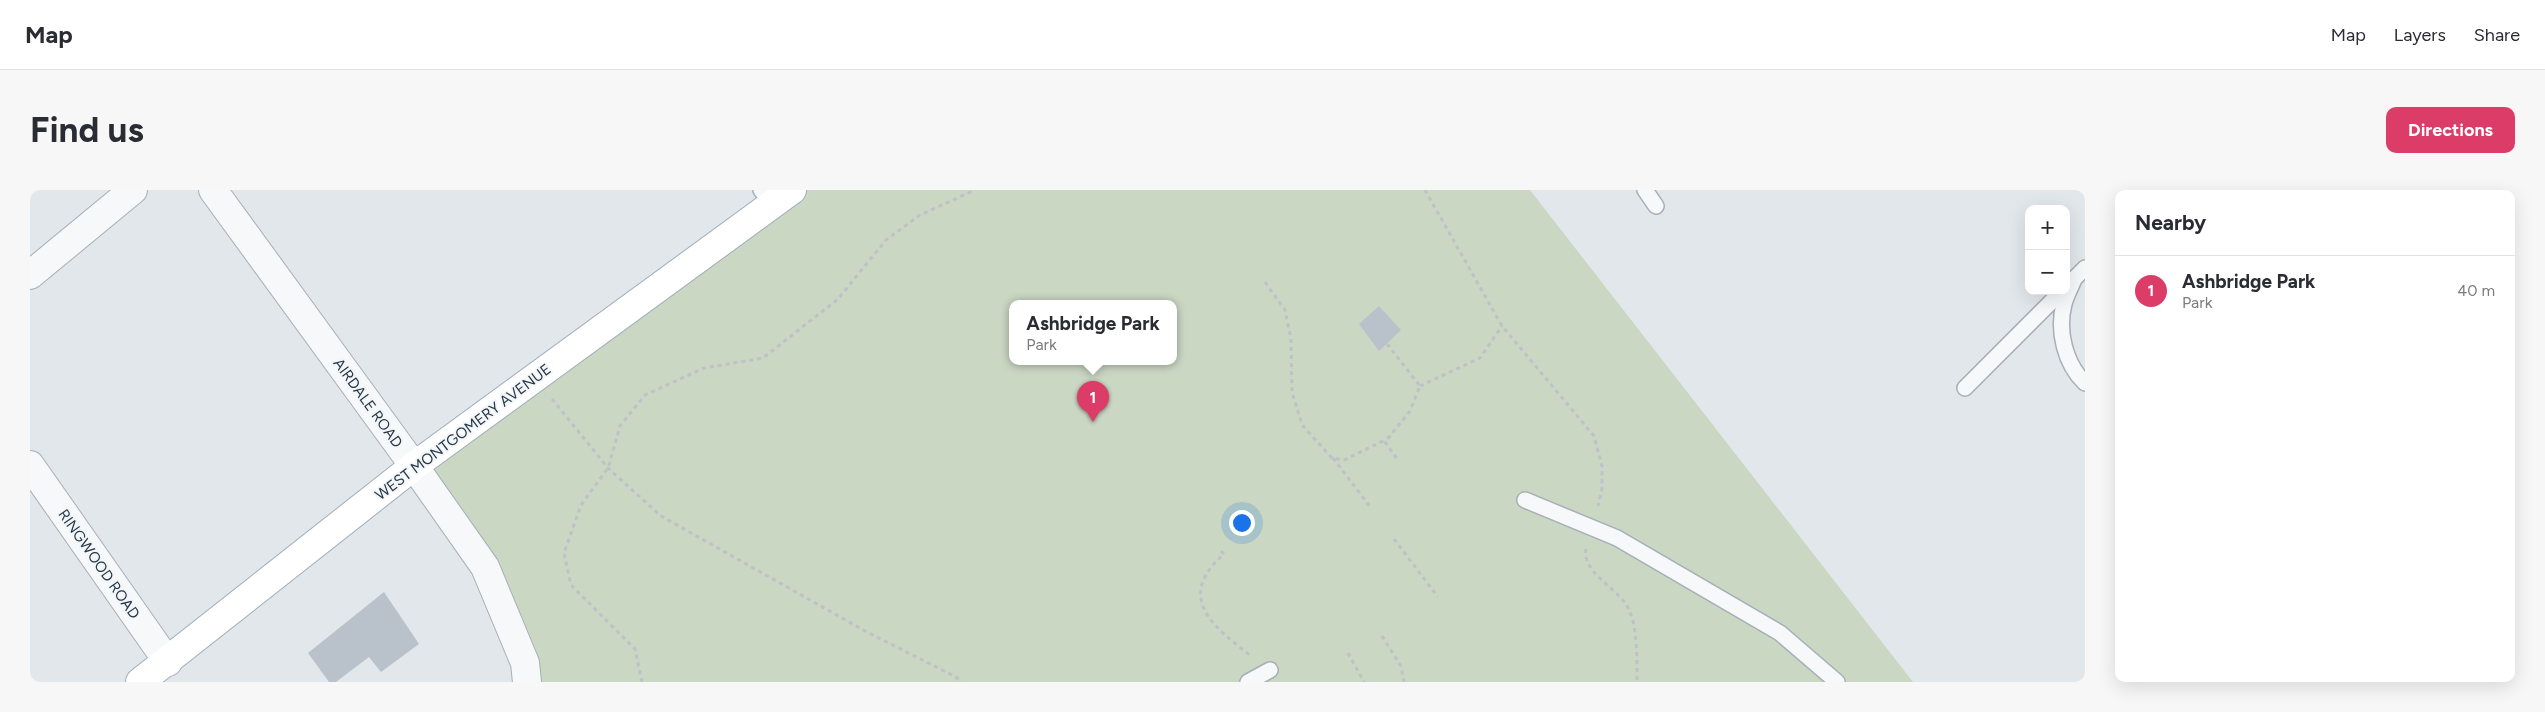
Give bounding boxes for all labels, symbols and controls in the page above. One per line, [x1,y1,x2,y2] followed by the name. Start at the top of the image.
[25,20,73,49] text: Map
[2331,24,2366,46] text: Map
[2394,24,2446,46] text: Layers
[2474,24,2520,46] text: Share
[2386,107,2515,153] button: Directions
[30,109,144,151] text: Find us
[2025,205,2070,295] map controls
[2025,205,2070,250] button: +
[2135,210,2206,235] text: Nearby
[2025,250,2070,295] button: −
[2182,270,2315,293] text: Ashbridge Park
[2148,281,2154,300] text: 1
[2457,281,2495,300] text: 40 m
[2182,293,2212,312] text: Park
[1009,300,1177,365] popup
[1026,312,1160,335] text: Ashbridge Park
[1026,335,1057,354] text: Park
[330,355,406,451] street label: AIRDALE ROAD
[372,360,554,504] street label: WEST MONTGOMERY AVENUE
[1077,381,1109,422] pin: 1
[54,506,144,622] street label: RINGWOOD ROAD
[1229,510,1255,536] your location

